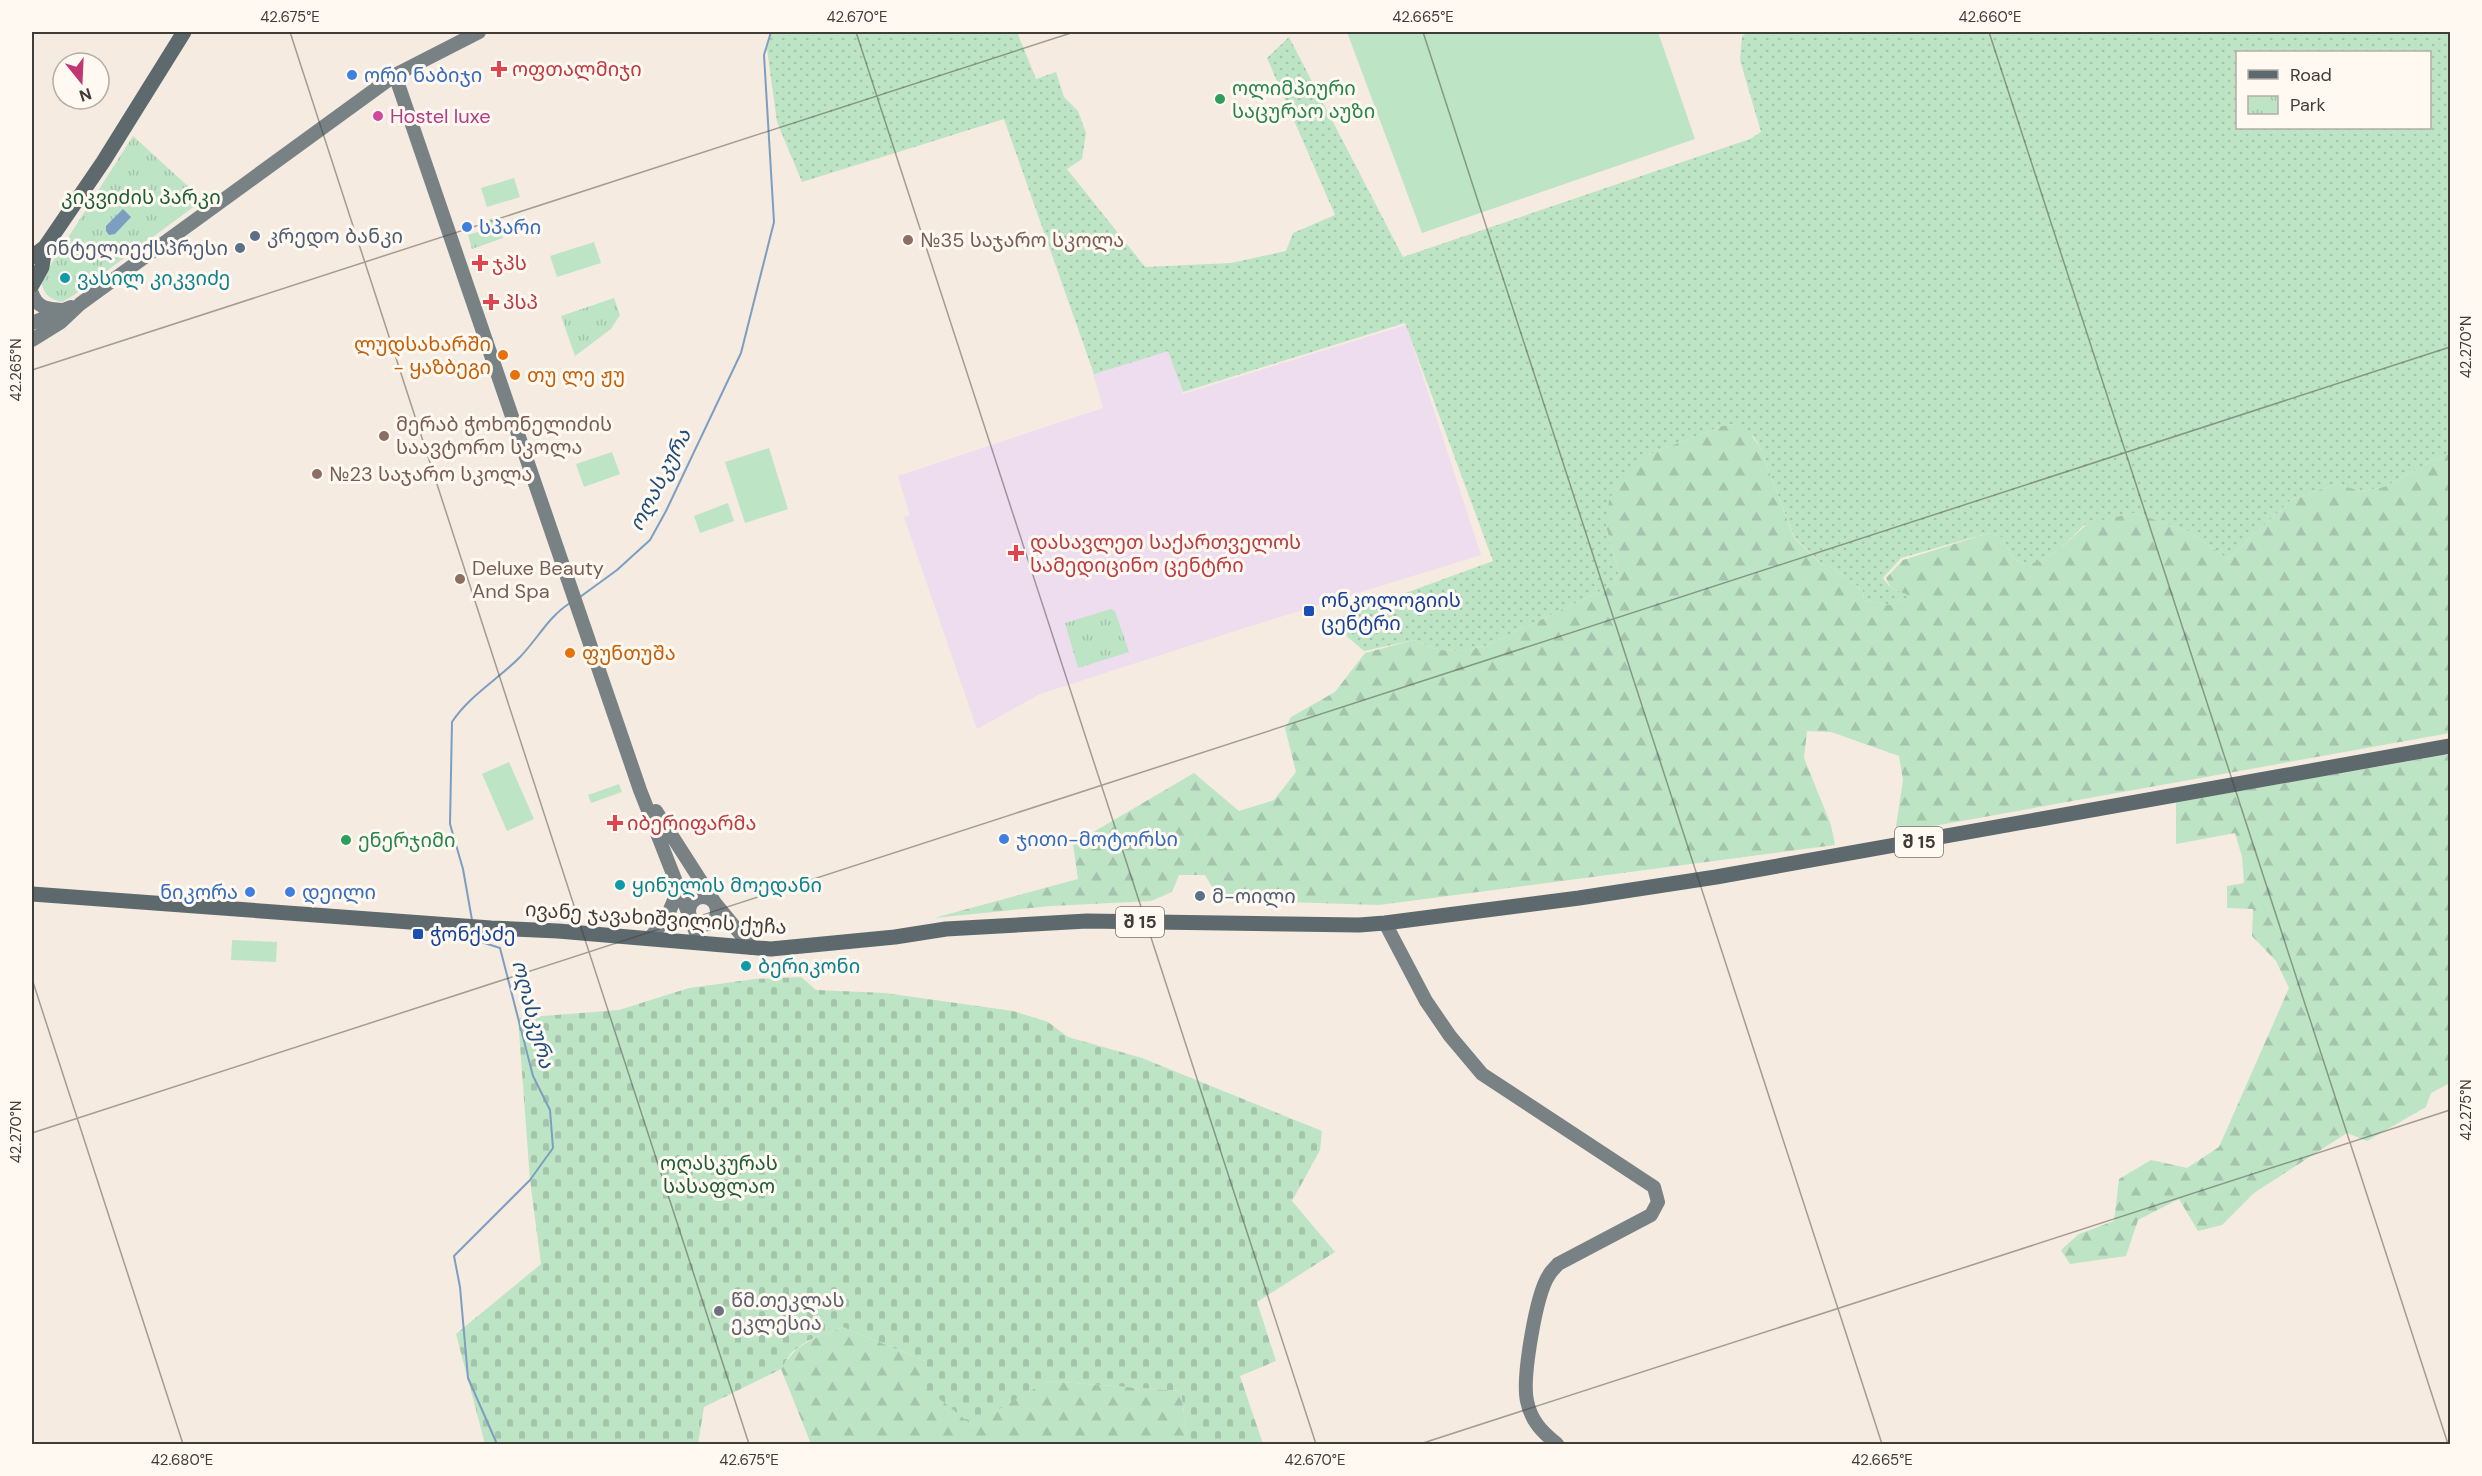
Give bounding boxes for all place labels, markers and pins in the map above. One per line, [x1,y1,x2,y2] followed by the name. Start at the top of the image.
[512,56,642,82] place label: ოფთალმიჯი
[490,60,508,78] marker: ოფთალმიჯი
[364,62,482,88] place label: ორი ნაბიჯი
[345,68,359,82] marker: ორი ნაბიჯი
[1232,75,1375,124] place label: ოლიმპიური საცურაო აუზი
[1213,92,1227,106] marker: ოლიმპიური საცურაო აუზი
[390,103,491,129] place label: Hostel luxe
[371,109,385,123] marker: Hostel luxe
[479,214,541,240] place label: სპარი
[460,220,474,234] marker: სპარი
[267,223,403,249] place label: კრედო ბანკი
[920,227,1124,253] place label: №35 საჯარო სკოლა
[248,229,262,243] marker: კრედო ბანკი
[901,233,915,247] marker: №35 საჯარო სკოლა
[46,235,228,261] place label: ინტელიექსპრესი
[233,241,247,255] marker: ინტელიექსპრესი
[492,250,527,276] place label: ჯპს
[473,256,487,270] marker: ჯპს
[77,265,230,291] place label: ვასილ კიკვიძე
[58,271,72,285] marker: ვასილ კიკვიძე
[503,289,538,315] place label: პსპ
[484,295,498,309] marker: პსპ
[354,331,491,380] place label: ლუდსახარში - ყაზბეგი
[496,348,510,362] marker: ლუდსახარში - ყაზბეგი
[527,362,625,388] place label: თუ ლე ჟუ
[508,368,522,382] marker: თუ ლე ჟუ
[396,411,612,460] place label: მერაბ ჭოხონელიძის საავტორო სკოლა
[377,429,391,443] marker: მერაბ ჭოხონელიძის საავტორო სკოლა
[329,461,533,487] place label: №23 საჯარო სკოლა
[310,467,324,481] marker: №23 საჯარო სკოლა
[1030,529,1301,578] place label: დასავლეთ საქართველოს სამედიცინო ცენტრი
[1007,544,1025,562] marker: დასავლეთ საქართველოს სამედიცინო ცენტრი
[472,555,604,604] place label: Deluxe Beauty And Spa
[453,572,467,586] marker: Deluxe Beauty And Spa
[1321,587,1461,636] place label: ონკოლოგიის ცენტრი
[1302,604,1316,618] marker: ონკოლოგიის ცენტრი
[582,640,676,666] place label: ფუნთუშა
[563,646,577,660] marker: ფუნთუშა
[627,810,757,836] place label: იბერიფარმა
[608,816,622,830] marker: იბერიფარმა
[1016,826,1178,852] place label: ჯითი-მოტორსი
[358,827,455,853] place label: ენერჯიმი
[997,832,1011,846] marker: ჯითი-მოტორსი
[339,833,353,847] marker: ენერჯიმი
[632,872,822,898] place label: ყინულის მოედანი
[613,878,627,892] marker: ყინულის მოედანი
[160,879,238,905] place label: ნიკორა
[302,879,376,905] place label: დეილი
[1212,883,1296,909] place label: მ-ოილი
[243,885,257,899] marker: ნიკორა
[283,885,297,899] marker: დეილი
[1193,889,1207,903] marker: მ-ოილი
[430,921,516,947] place label: ჭონქაძე
[411,927,425,941] marker: ჭონქაძე
[758,953,860,979] place label: ბერიკონი
[739,959,753,973] marker: ბერიკონი
[731,1287,845,1336] place label: წმ.თეკლას ეკლესია
[712,1304,726,1318] marker: წმ.თეკლას ეკლესია

